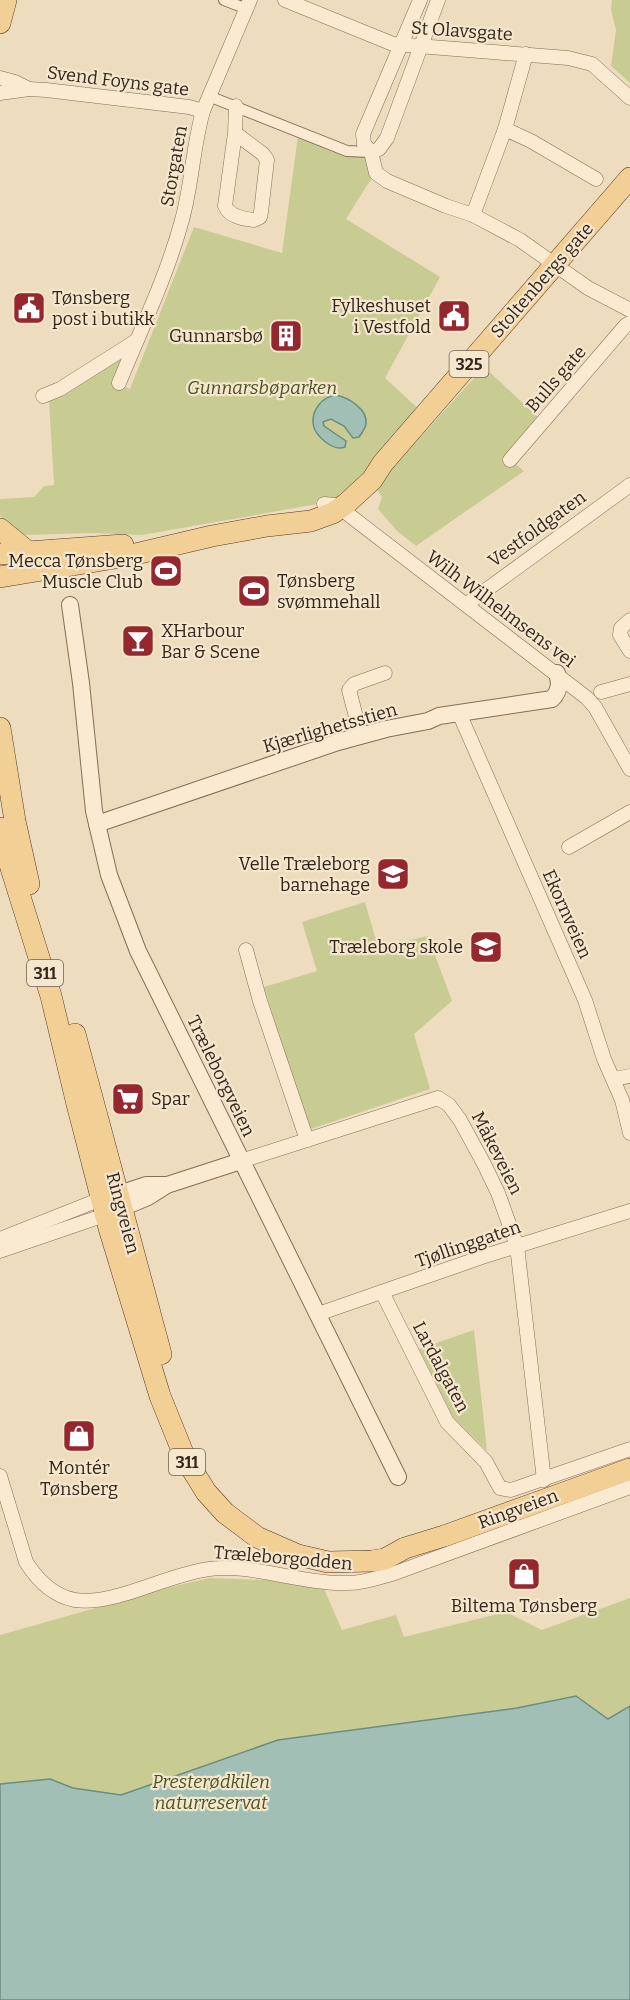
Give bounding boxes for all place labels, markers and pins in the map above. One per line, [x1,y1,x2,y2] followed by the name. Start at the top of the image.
[52,287,155,330] place label: Tønsberg post i butikk
[11,290,47,326] public building icon: Tønsberg post i butikk
[331,295,431,338] place label: Fylkeshuset i Vestfold
[436,298,472,334] public building icon: Fylkeshuset i Vestfold
[268,318,304,354] building icon: Gunnarsbø
[169,325,263,347] place label: Gunnarsbø
[8,550,143,593] place label: Mecca Tønsberg Muscle Club
[148,553,184,589] sports icon: Mecca Tønsberg Muscle Club
[277,570,380,613] place label: Tønsberg svømmehall
[236,573,272,609] sports icon: Tønsberg svømmehall
[161,620,260,663] place label: XHarbour Bar & Scene
[120,623,156,659] bar icon: XHarbour Bar & Scene
[239,853,370,896] place label: Velle Træleborg barnehage
[375,856,411,892] school or university icon: Velle Træleborg barnehage
[468,929,504,965] school or university icon: Træleborg skole
[329,936,463,958] place label: Træleborg skole
[110,1081,146,1117] supermarket icon: Spar
[151,1088,190,1110] place label: Spar
[61,1418,97,1454] shop icon: Montér Tønsberg
[40,1457,118,1500] place label: Montér Tønsberg
[506,1556,542,1592] shop icon: Biltema Tønsberg
[451,1595,597,1617] place label: Biltema Tønsberg

